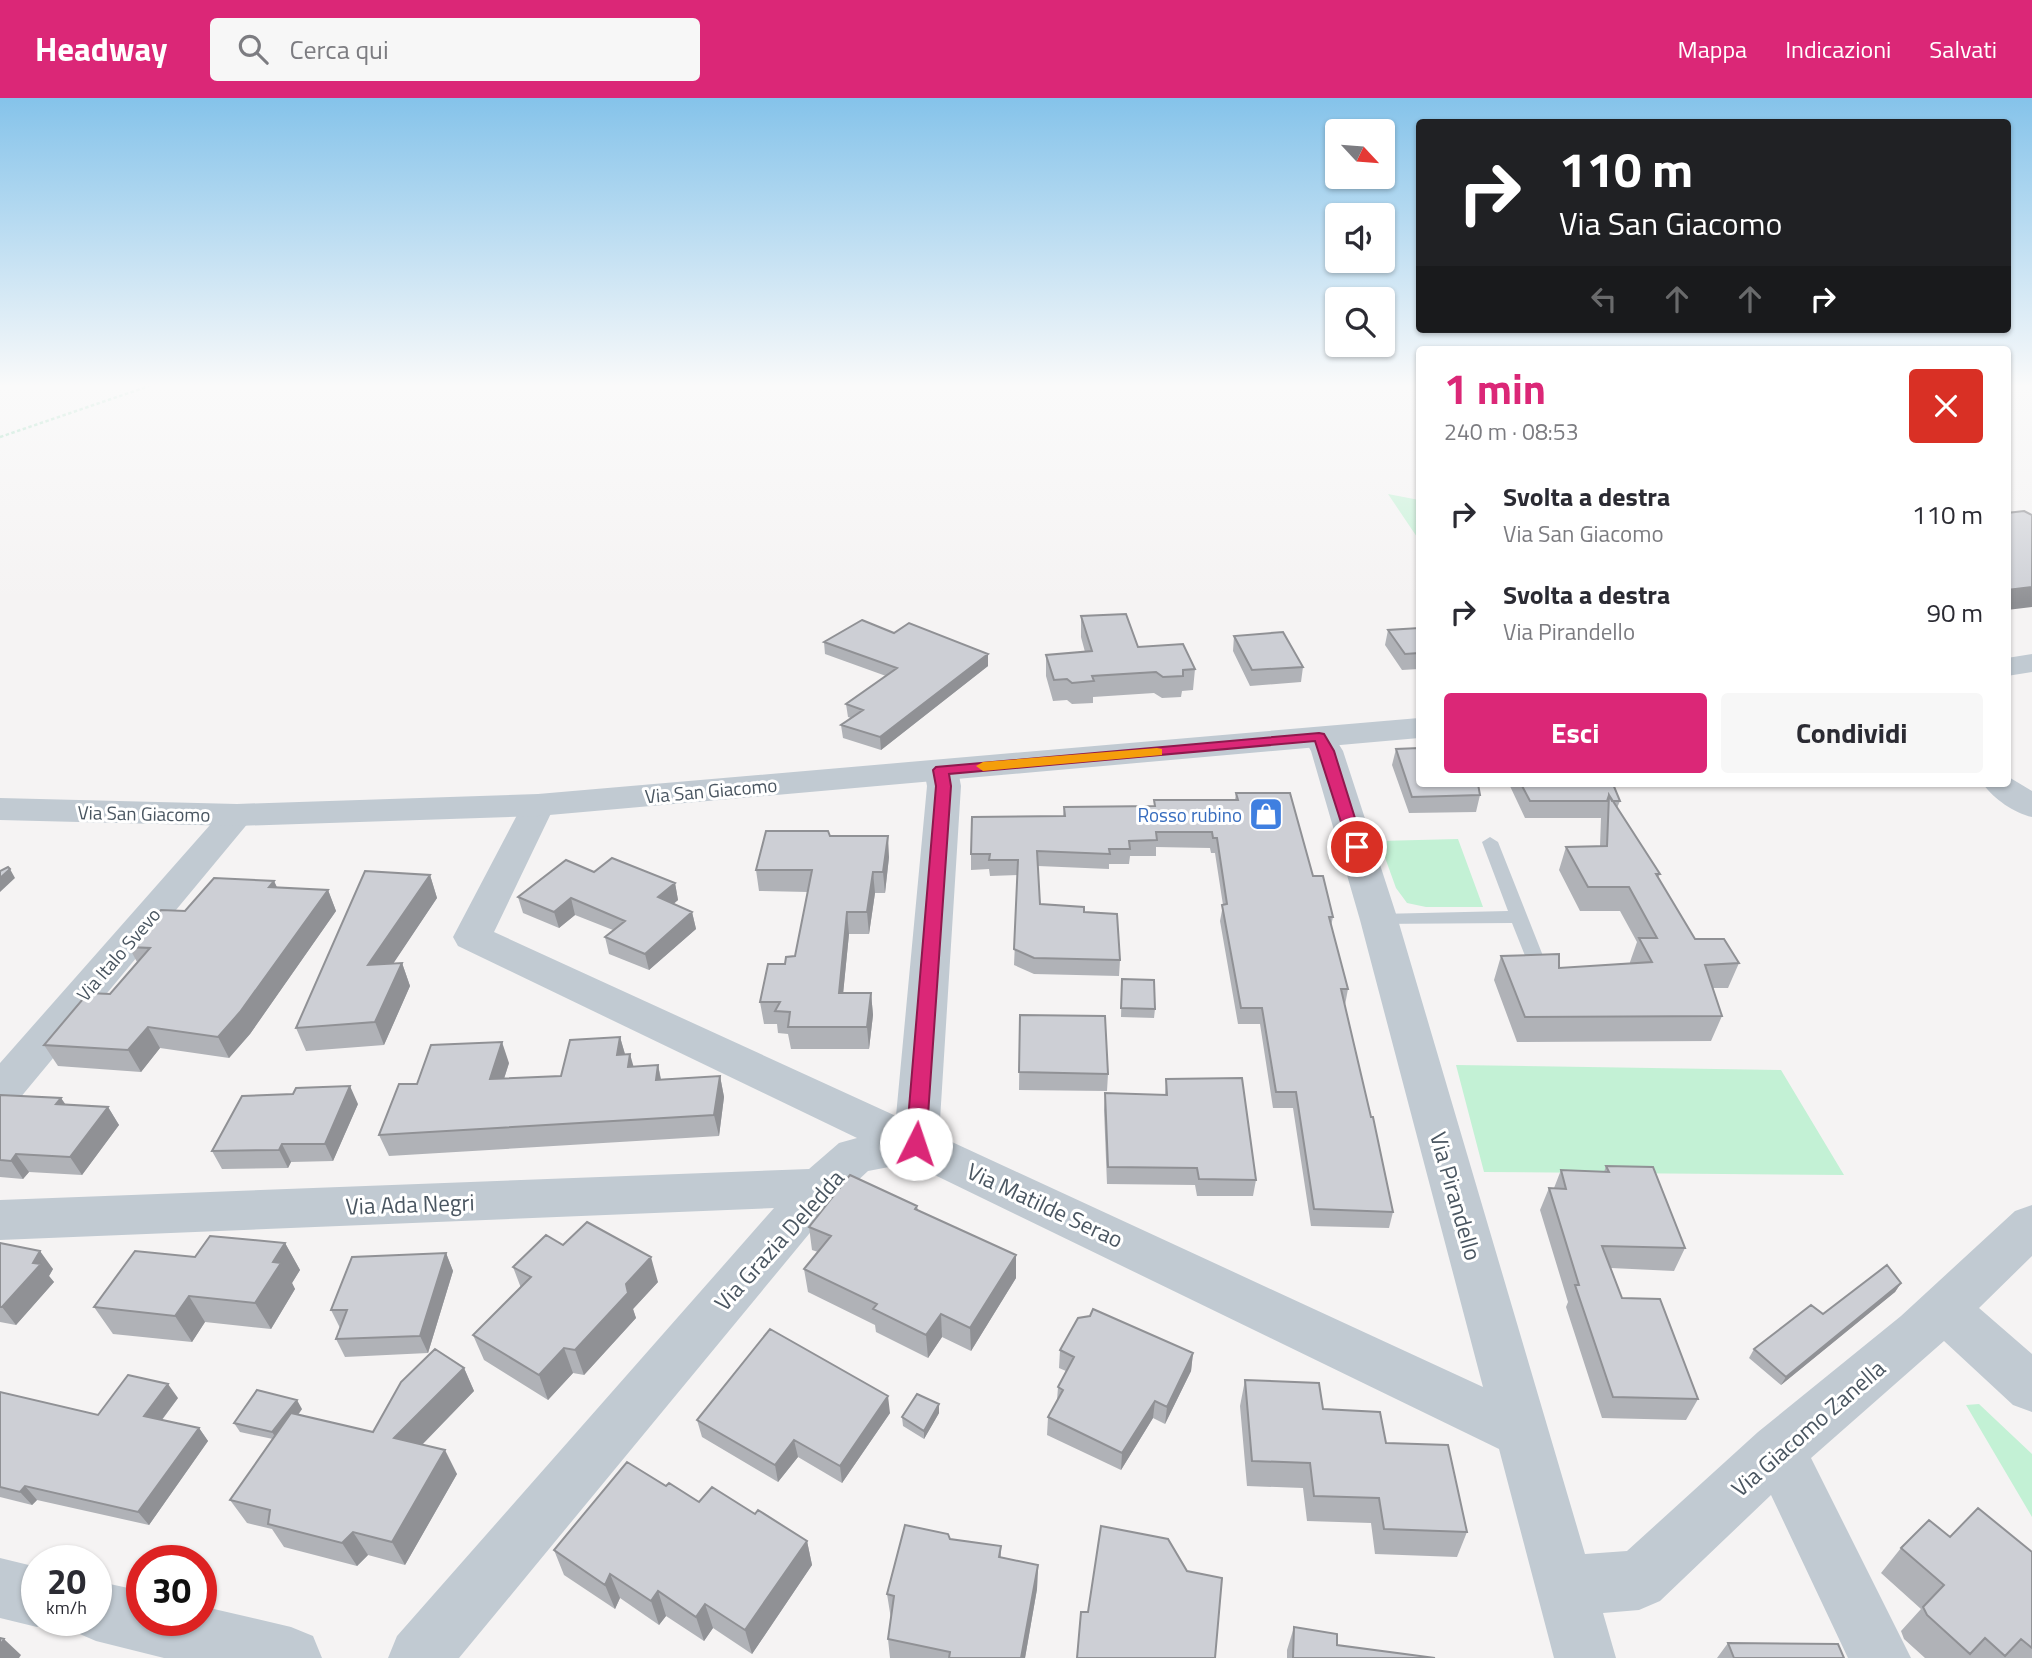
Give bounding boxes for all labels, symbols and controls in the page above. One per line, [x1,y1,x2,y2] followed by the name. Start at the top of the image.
[210,18,700,81] search box
[35,24,168,74] text: Headway
[234,30,272,68] icon: search
[290,30,389,69] text: Cerca qui
[1678,31,1747,67] text: Mappa
[1785,31,1891,67] text: Indicazioni
[1929,31,1997,67] text: Salvati
[1325,119,1395,189] north arrow
[1325,119,1395,357] map controls
[1559,131,1693,206] text: 110 m
[1444,147,1535,238] icon: right
[1559,199,1782,247] text: Via San Giacomo
[1325,203,1395,273] button: sound
[1585,280,1623,318] icon: left
[1658,280,1696,318] icon: ahead
[1731,280,1769,318] icon: ahead
[1804,280,1842,318] icon: right
[1325,287,1395,357] button: search
[1444,356,1546,420] text: 1 min
[1909,369,1983,443] button: close
[1444,414,1579,449] text: 240 m · 08:53
[1503,477,1670,516] text: Svolta a destra
[1444,495,1482,533] icon: right
[1912,495,1983,534] text: 110 m
[1503,516,1664,551] text: Via San Giacomo
[1503,575,1670,614] text: Svolta a destra
[1444,593,1482,631] icon: right
[1926,593,1983,632] text: 90 m
[1503,614,1635,649] text: Via Pirandello
[1444,693,1707,773] button: Esci
[1721,693,1983,773] button: Condividi
[644,770,778,810] street label: Via San Giacomo
[1247,795,1285,833] shop icon: Rosso rubino
[77,797,211,829] street label: Via San Giacomo
[1137,800,1242,829] place label: Rosso rubino
[1327,817,1387,877] pin
[1338,828,1376,866] icon: arrive
[69,901,167,1007] street label: Via Italo Svevo
[879,1107,953,1181] position arrow
[1421,1128,1491,1264] street label: Via Pirandello
[961,1153,1129,1257] street label: Via Matilde Serao
[706,1161,853,1319] street label: Via Grazia Deledda
[345,1184,475,1224] street label: Via Ada Negri
[1723,1351,1893,1505] street label: Via Giacomo Zanella
[126,1545,217,1636] speed limit sign: 30
[47,1554,86,1608] text: 20
[46,1594,87,1621] text: km/h

